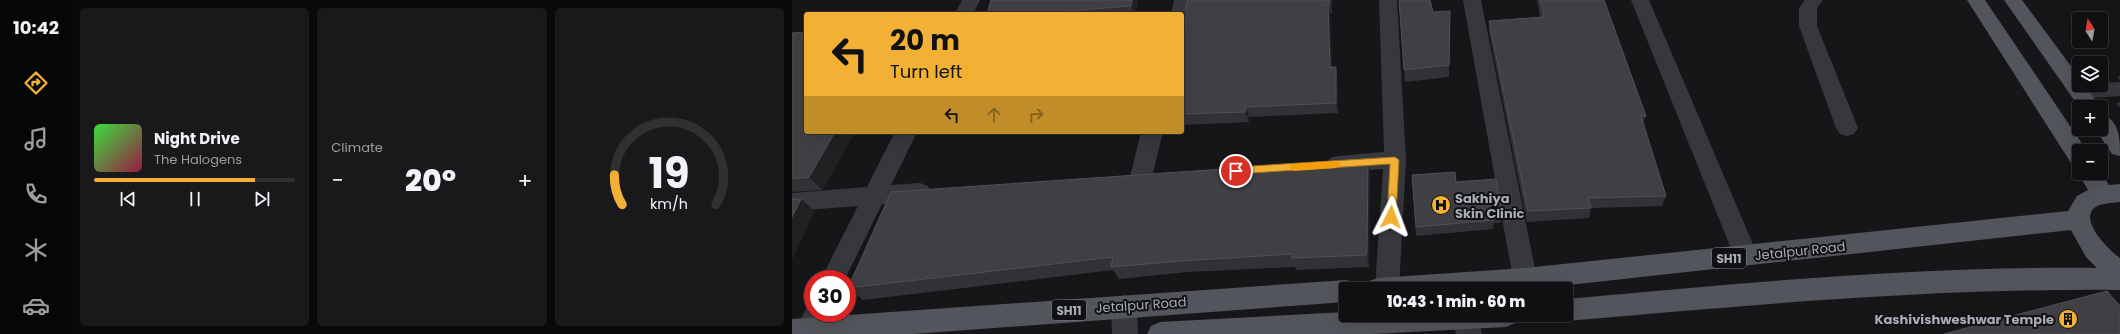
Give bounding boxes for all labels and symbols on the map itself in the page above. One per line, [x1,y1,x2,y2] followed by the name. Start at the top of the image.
[2072,12,2108,48] north arrow
[1219,154,1253,188] pin
[1455,189,1525,223] place label: Sakhiya Skin Clinic
[1430,194,1452,216] hospital icon: Sakhiya Skin Clinic
[1370,196,1412,238] position arrow
[1754,237,1846,265] street label: Jetalpur Road
[1712,248,1746,268] road number: SH11
[804,270,856,322] speed limit sign: 30
[1095,292,1187,318] street label: Jetalpur Road
[1052,300,1086,320] road number: SH11
[2057,308,2079,330] building icon: Kashivishweshwar Temple
[1874,310,2054,329] place label: Kashivishweshwar Temple

